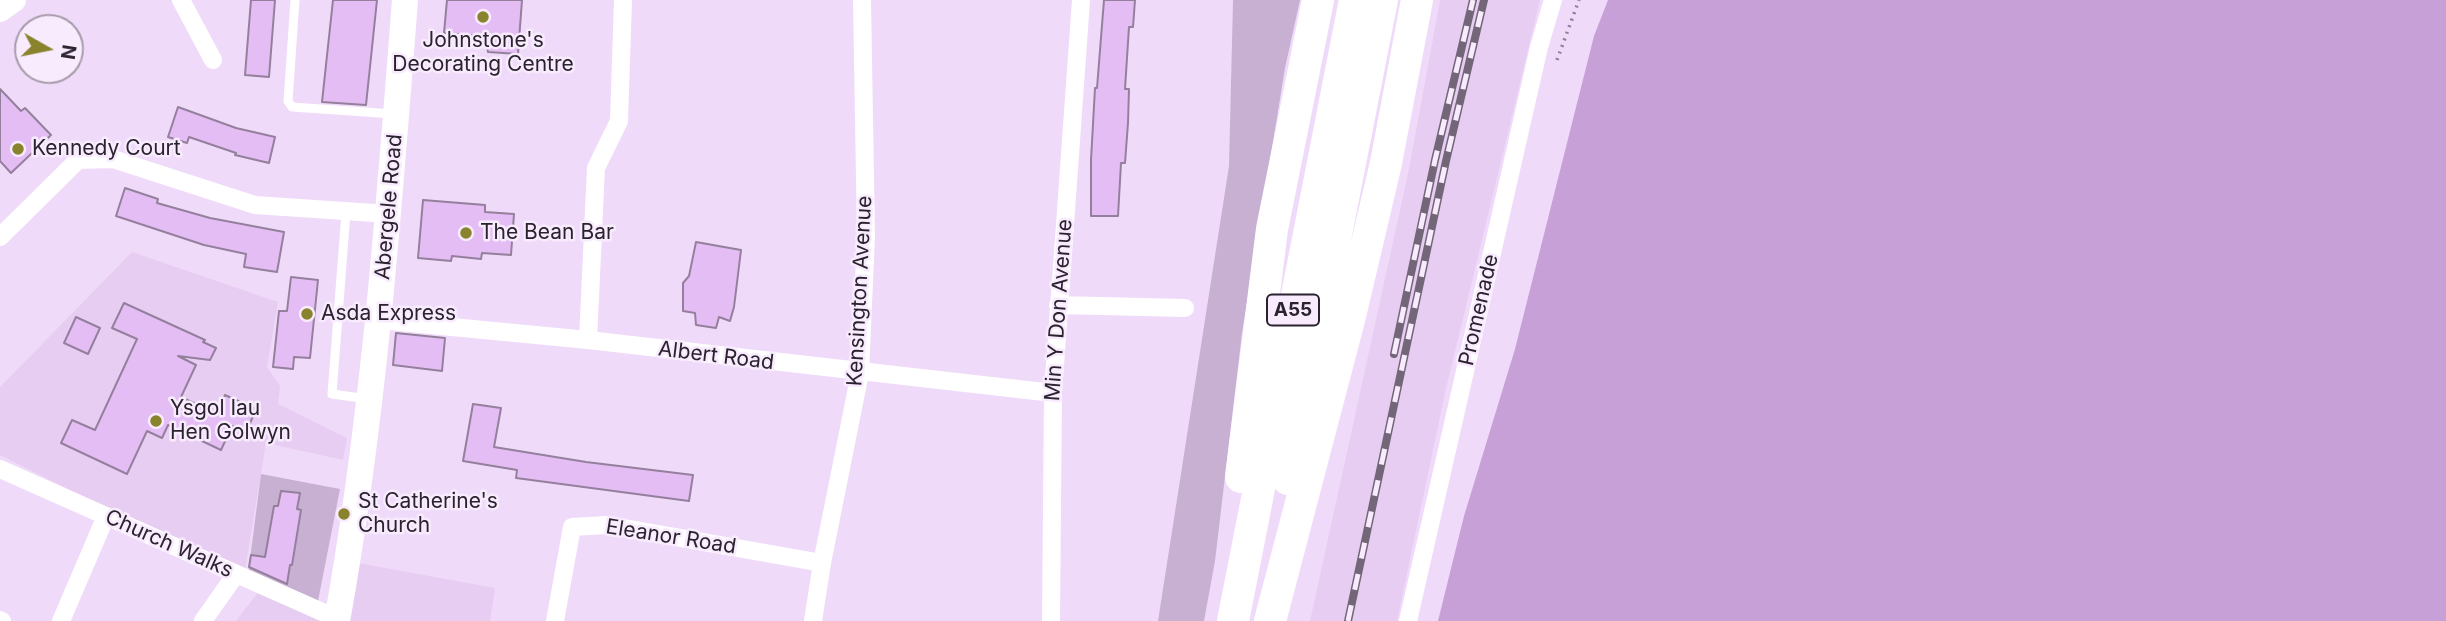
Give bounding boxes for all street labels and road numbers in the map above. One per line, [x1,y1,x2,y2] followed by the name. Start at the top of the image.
[370,133,408,281] street label: Abergele Road
[842,195,878,387] street label: Kensington Avenue
[1040,218,1078,402] street label: Min Y Don Avenue
[1454,252,1504,368] street label: Promenade
[1267,294,1319,326] road number: A55
[657,336,775,376] street label: Albert Road
[101,505,237,583] street label: Church Walks
[604,514,738,560] street label: Eleanor Road

